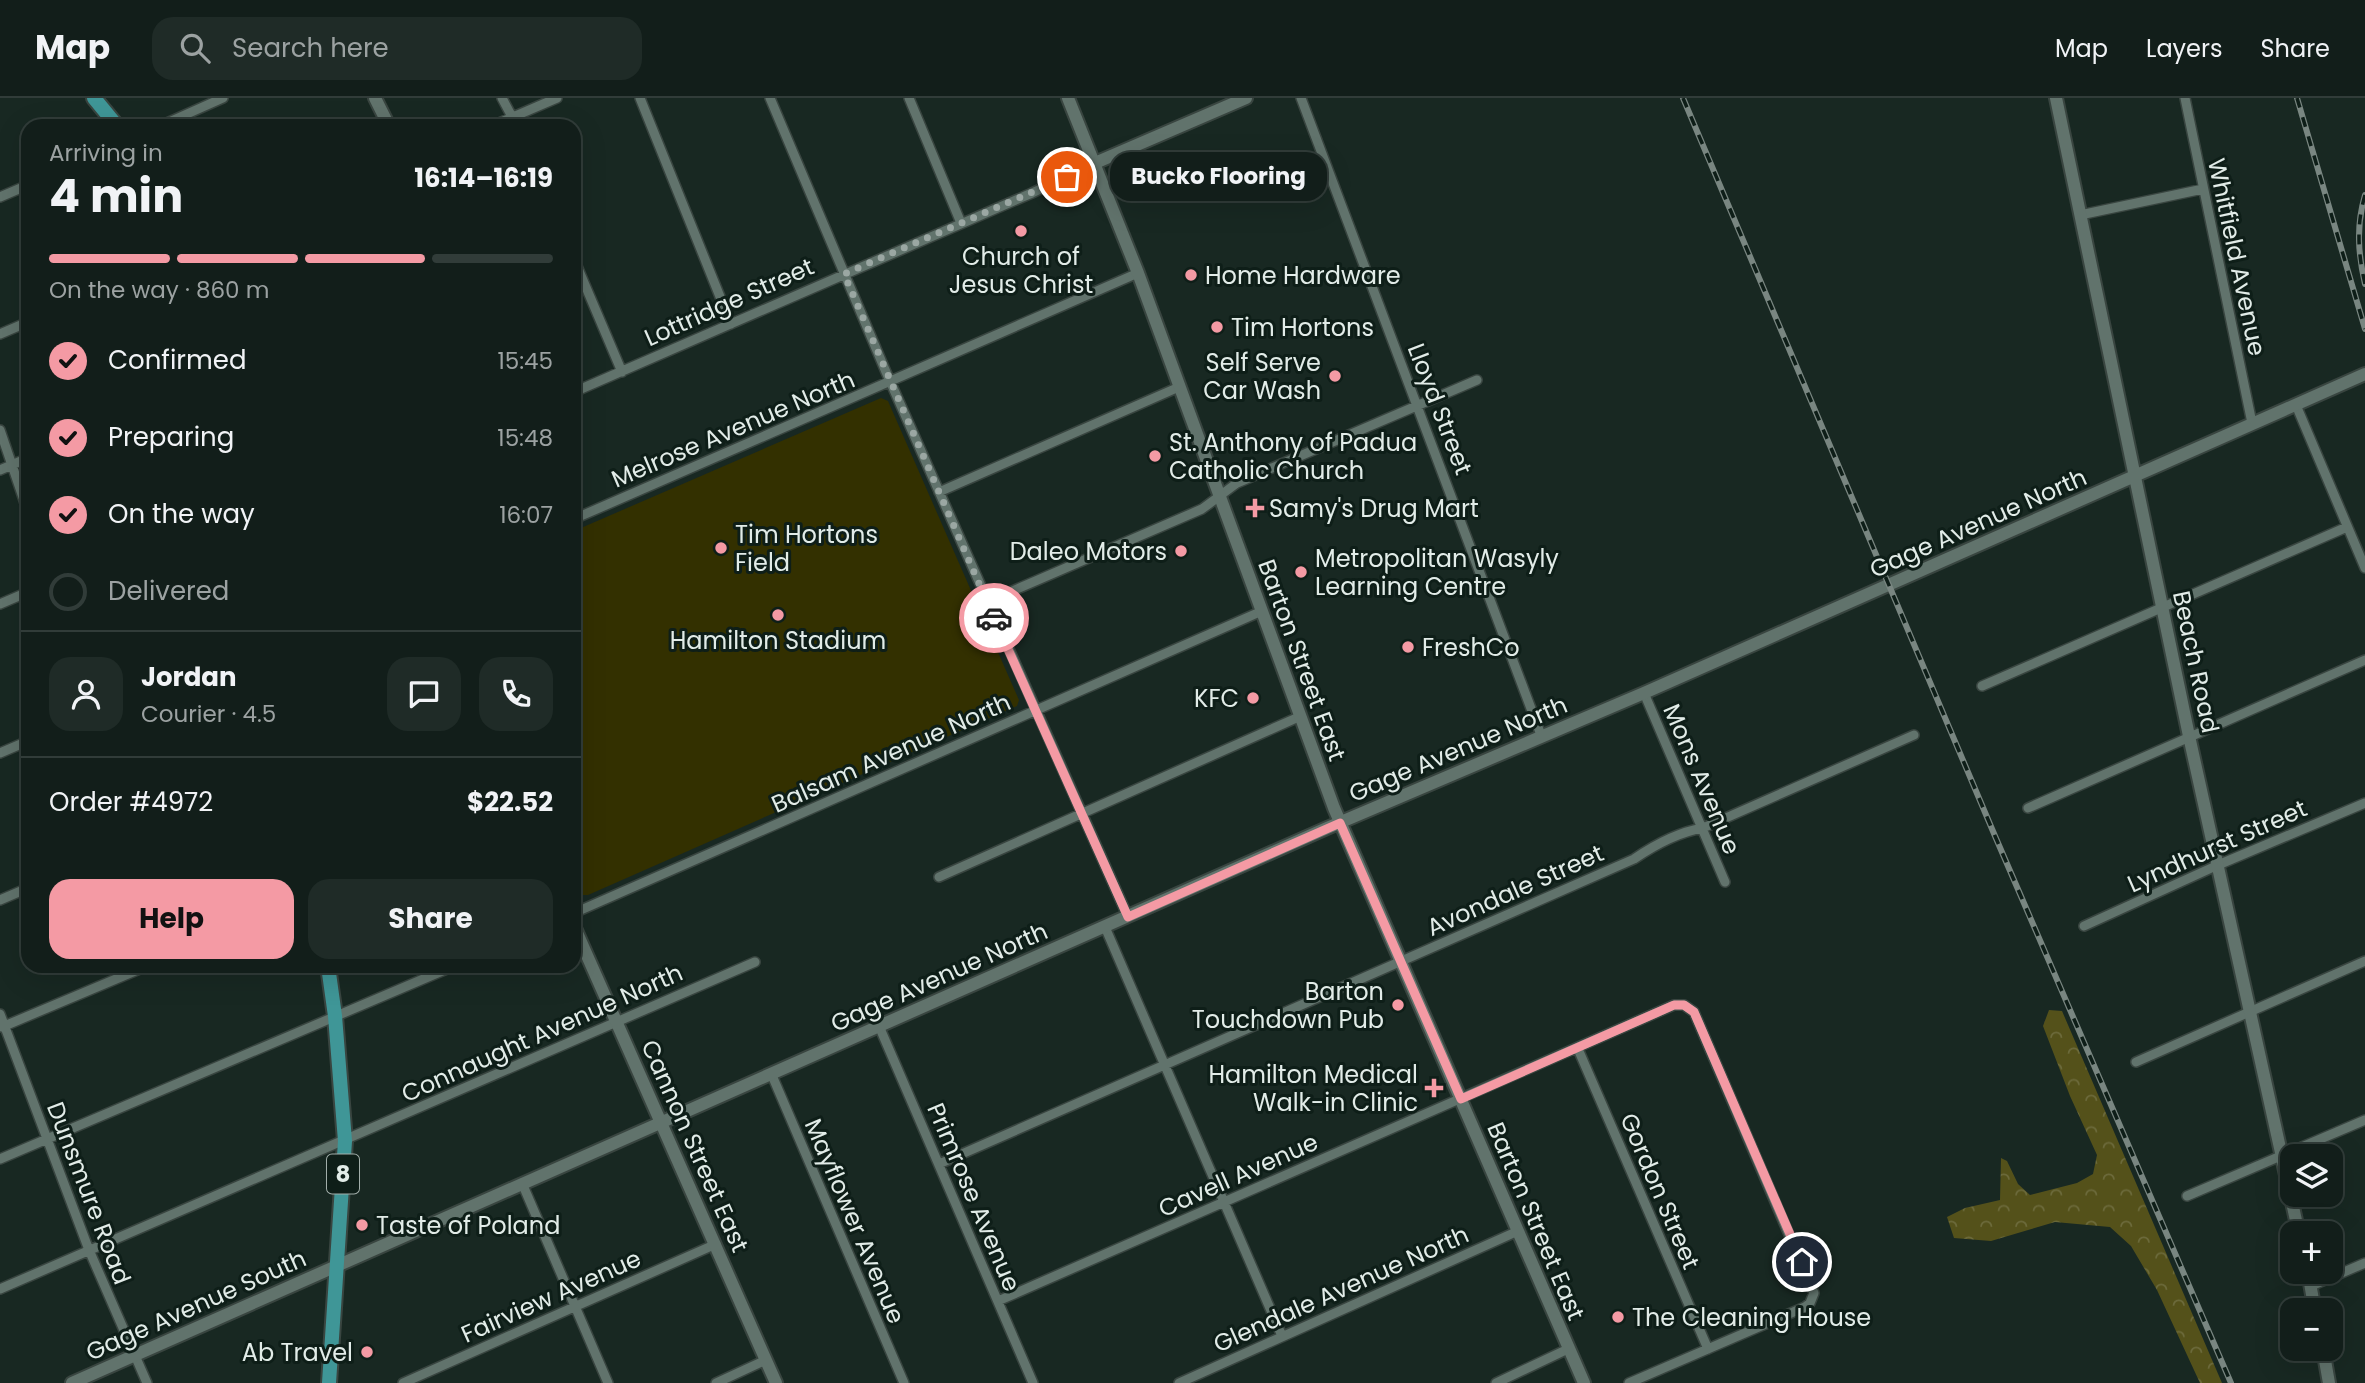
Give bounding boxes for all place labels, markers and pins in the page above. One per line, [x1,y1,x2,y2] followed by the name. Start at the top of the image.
[1037,147,1097,207] pin
[1109,153,1326,202] callout: Bucko Flooring
[1013,223,1029,239] marker: Church of Jesus Christ
[949,240,1093,301] place label: Church of Jesus Christ
[1205,259,1401,292] place label: Home Hardware
[1183,267,1199,283] marker: Home Hardware
[1231,311,1374,344] place label: Tim Hortons
[1209,319,1225,335] marker: Tim Hortons
[1203,346,1321,407] place label: Self Serve Car Wash
[1327,368,1343,384] marker: Self Serve Car Wash
[1169,426,1417,487] place label: St. Anthony of Padua Catholic Church
[1147,448,1163,464] marker: St. Anthony of Padua Catholic Church
[1269,492,1479,525] place label: Samy's Drug Mart
[1247,500,1263,516] marker: Samy's Drug Mart
[735,518,878,579] place label: Tim Hortons Field
[1010,535,1167,568] place label: Daleo Motors
[713,540,729,556] marker: Tim Hortons Field
[1315,542,1559,603] place label: Metropolitan Wasyly Learning Centre
[1173,543,1189,559] marker: Daleo Motors
[1293,564,1309,580] marker: Metropolitan Wasyly Learning Centre
[770,607,786,623] marker: Hamilton Stadium
[670,624,886,657] place label: Hamilton Stadium
[1422,631,1520,664] place label: FreshCo
[1400,639,1416,655] marker: FreshCo
[1194,682,1239,715] place label: KFC
[1245,690,1261,706] marker: KFC
[1192,975,1384,1036] place label: Barton Touchdown Pub
[1390,997,1406,1013] marker: Barton Touchdown Pub
[1208,1058,1418,1119] place label: Hamilton Medical Walk-in Clinic
[1424,1078,1444,1098] marker: Hamilton Medical Walk-in Clinic
[376,1209,560,1242] place label: Taste of Poland
[354,1217,370,1233] marker: Taste of Poland
[1772,1232,1832,1292] pin
[1632,1301,1871,1334] place label: The Cleaning House
[1610,1309,1626,1325] marker: The Cleaning House
[242,1336,353,1369] place label: Ab Travel
[359,1344,375,1360] marker: Ab Travel

